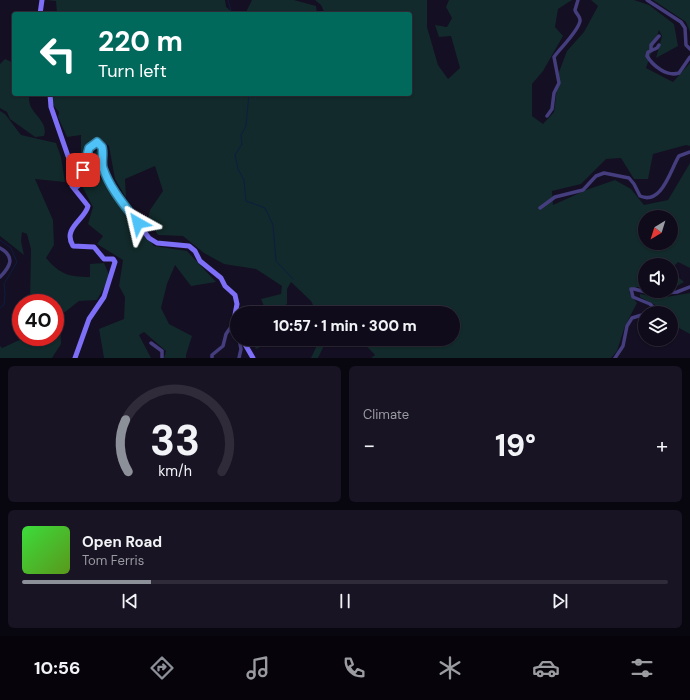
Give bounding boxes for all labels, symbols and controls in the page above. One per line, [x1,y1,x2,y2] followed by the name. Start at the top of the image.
[98,23,183,60] text: 220 m
[32,28,84,80] icon: left
[98,59,167,83] text: Turn left
[66,153,100,187] pin
[72,159,94,181] icon: arrive
[117,202,159,244] position arrow
[638,210,678,250] north arrow
[638,210,678,346] map controls
[638,258,678,298] button: sound
[12,294,64,346] speed limit sign: 40
[638,306,678,346] button: layers
[273,316,417,336] text: 10:57 · 1 min · 300 m
[363,406,409,423] text: Climate
[149,414,200,468] text: 33
[495,426,536,465] text: 19°
[363,431,375,460] text: −
[656,431,668,460] text: +
[158,462,191,480] text: km/h
[82,532,162,552] text: Open Road
[82,552,144,569] text: Tom Ferris
[119,590,141,612] icon: previous
[334,590,356,612] icon: pause
[549,590,571,612] icon: next
[148,654,176,682] icon: directions
[244,654,272,682] icon: music
[340,654,368,682] icon: phone
[436,654,464,682] icon: climate
[532,654,560,682] icon: car
[628,654,656,682] icon: filters
[34,656,80,680] text: 10:56

